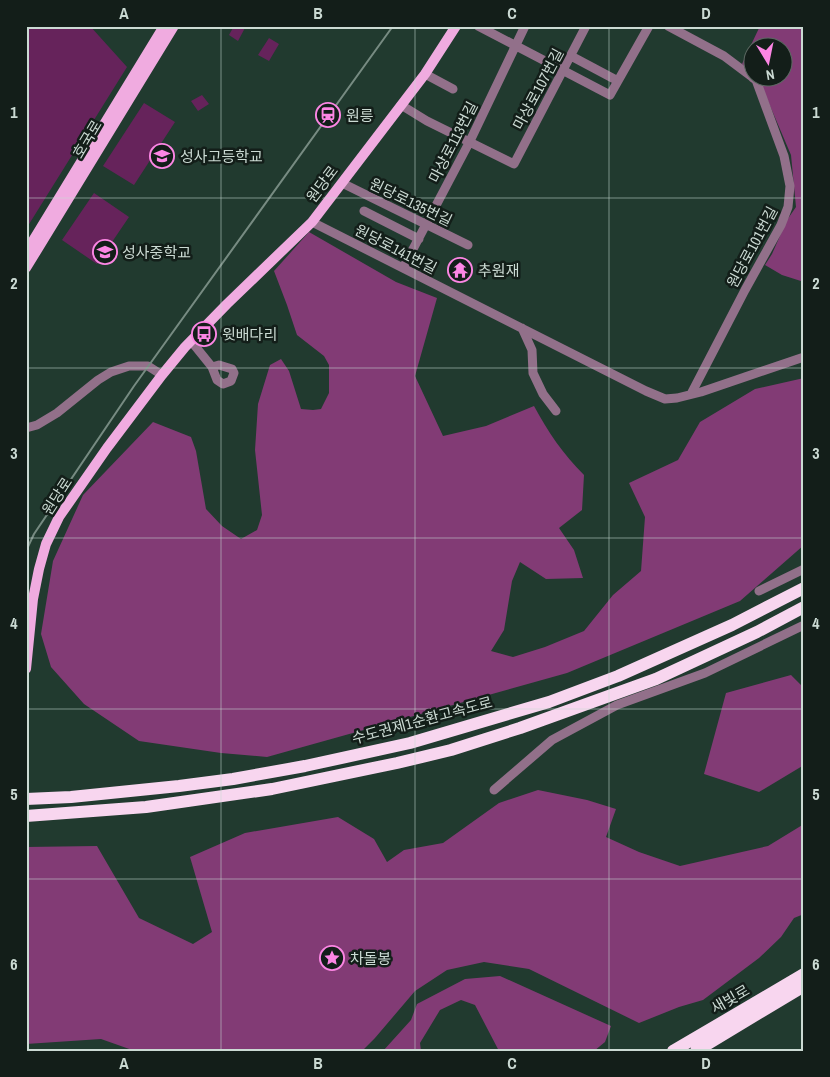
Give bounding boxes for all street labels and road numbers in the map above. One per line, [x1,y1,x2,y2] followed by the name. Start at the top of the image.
[508,45,568,133] street label: 마상로107번길
[424,98,482,186] street label: 마상로113번길
[67,116,107,162] street label: 호국로
[301,161,343,207] street label: 원당로
[366,173,456,231] street label: 원당로135번길
[722,203,782,291] street label: 원당로101번길
[351,219,441,279] street label: 원당로141번길
[37,473,77,519] street label: 원당로
[349,691,495,749] street label: 수도권제1순환고속도로
[707,980,753,1018] street label: 새빛로

